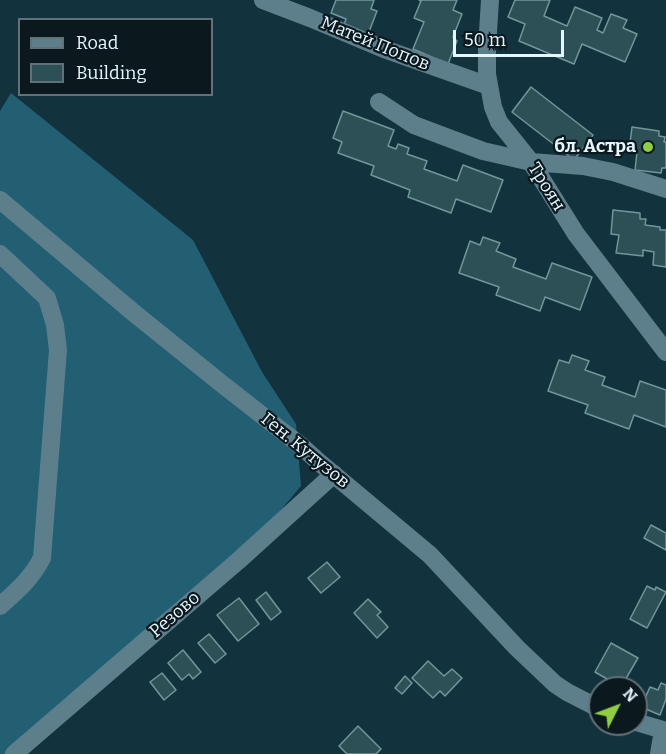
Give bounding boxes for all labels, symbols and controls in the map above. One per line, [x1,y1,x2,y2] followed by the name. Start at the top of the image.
[317,12,433,76] street label: Матей Попов
[18,18,213,96] legend
[456,18,567,56] scale bar
[464,29,506,51] text: 50 m
[76,32,118,54] text: Road
[76,62,147,84] text: Building
[554,136,636,158] place label: бл. Астра
[641,140,655,154] marker: бл. Астра
[523,159,569,215] street label: Троян
[256,409,354,493] street label: Ген. Кутузов
[145,587,205,643] street label: Резово
[588,676,648,736] north arrow
[619,684,641,706] text: N

